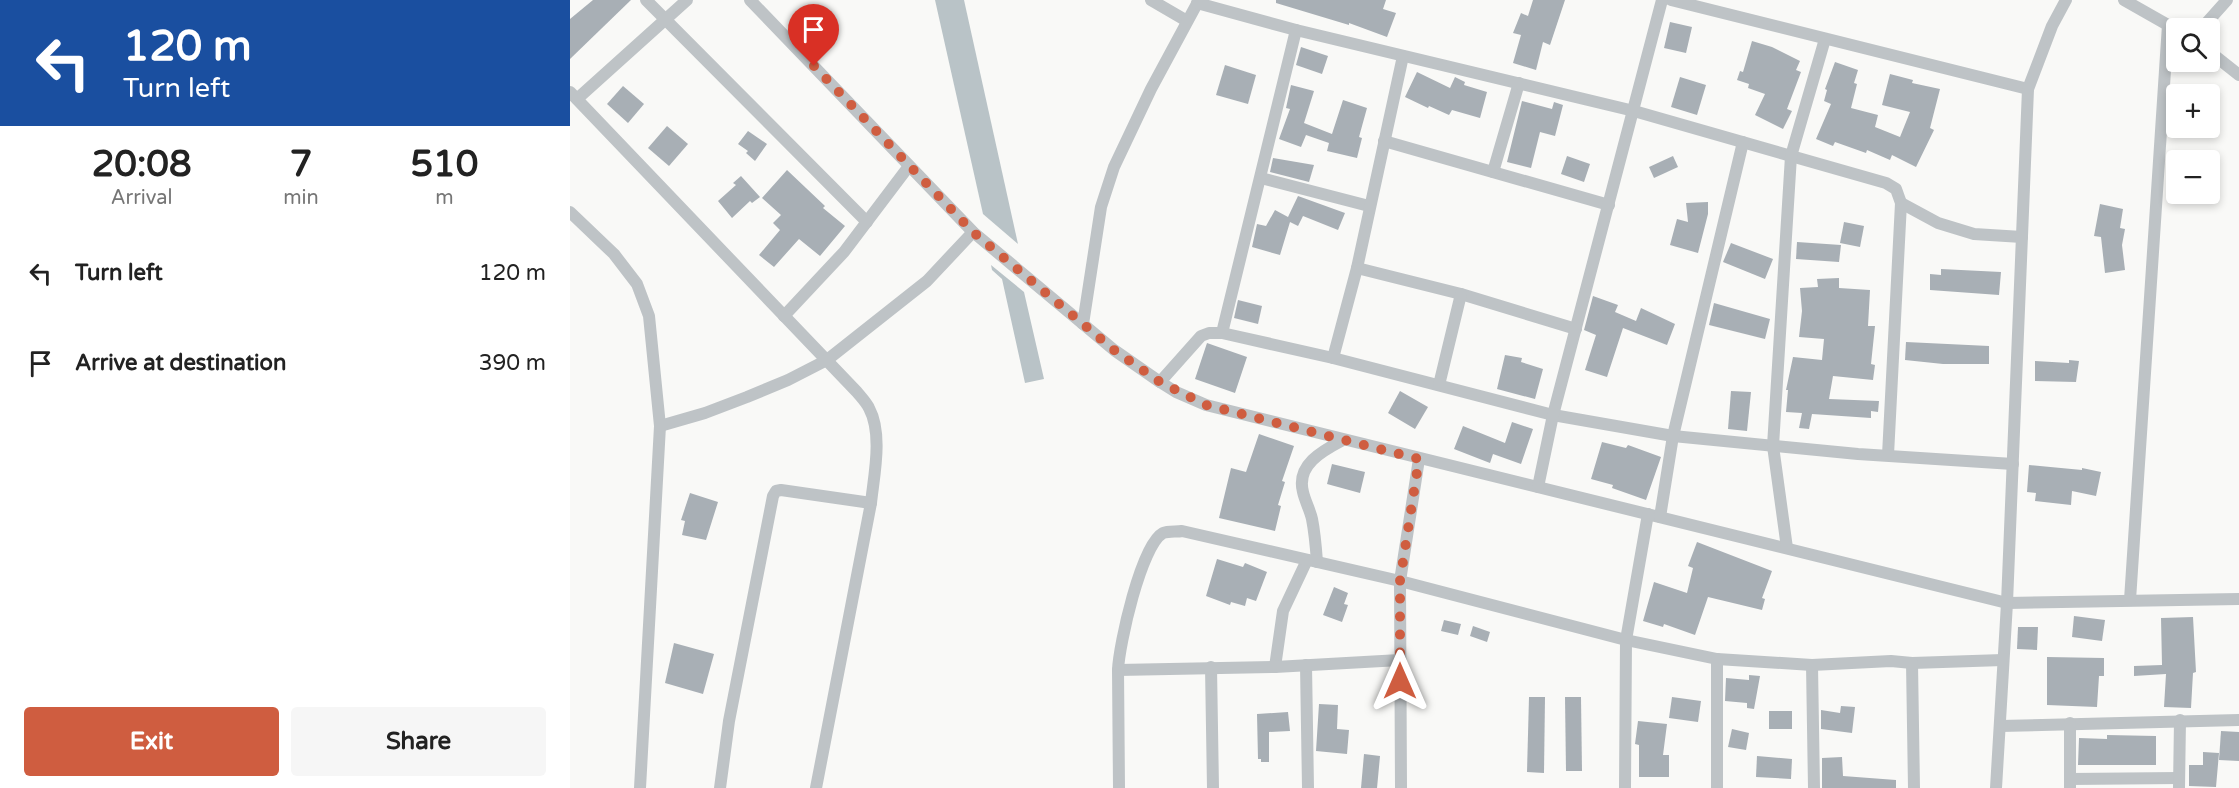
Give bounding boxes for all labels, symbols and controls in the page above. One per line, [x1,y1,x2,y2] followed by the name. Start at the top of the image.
[788,4,839,66] pin
[797,13,830,46] icon: arrive
[2166,18,2220,204] map controls
[2166,18,2220,72] button: search
[123,21,252,72] text: 120 m
[24,24,102,102] icon: left
[123,72,230,105] text: Turn left
[2166,84,2220,138] button: +
[92,143,192,186] text: 20:08
[290,143,312,186] text: 7
[410,143,478,186] text: 510
[2166,150,2220,204] button: −
[111,186,173,210] text: Arrival
[283,186,319,210] text: min
[435,186,454,210] text: m
[24,257,57,290] icon: left
[75,260,163,286] text: Turn left
[479,260,546,286] text: 120 m
[24,347,57,380] icon: arrive
[75,350,286,376] text: Arrive at destination
[479,350,546,376] text: 390 m
[1368,649,1432,713] position arrow
[24,707,279,776] button: Exit
[291,707,546,776] button: Share

